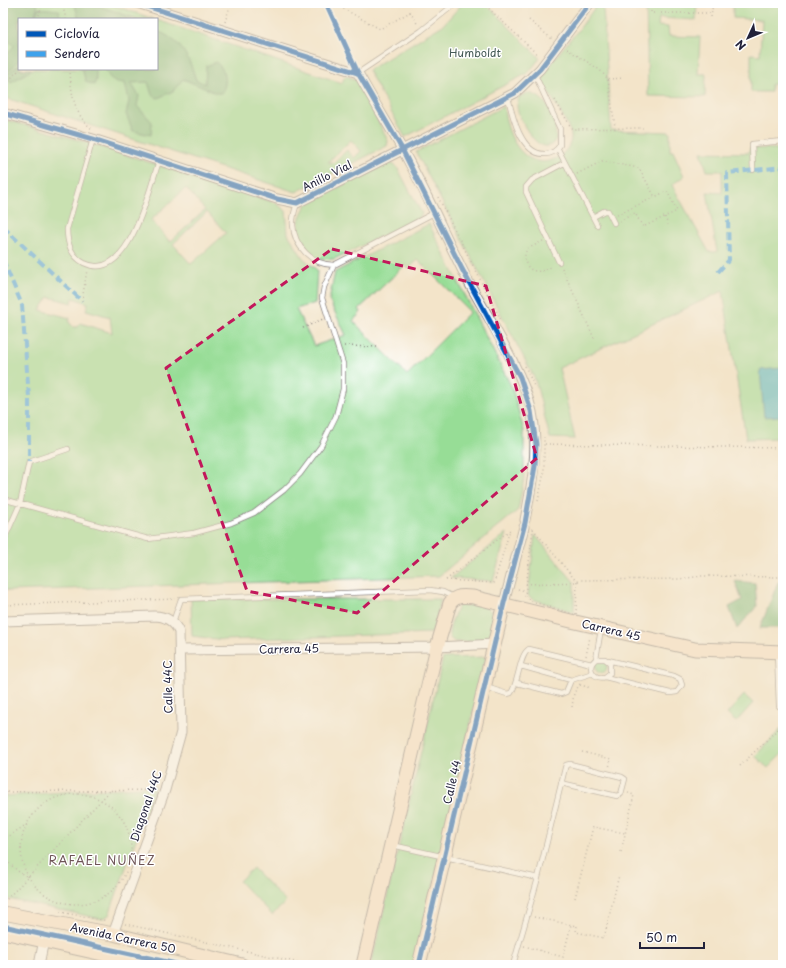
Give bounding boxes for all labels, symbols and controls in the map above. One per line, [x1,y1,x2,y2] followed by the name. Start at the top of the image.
[18,18,158,70] legend
[728,18,768,58] north arrow
[54,24,100,42] text: Ciclovía
[731,36,750,54] text: N
[54,44,101,62] text: Sendero
[449,44,501,61] park label: Humboldt
[299,156,355,195] street label: Anillo Vial
[580,614,642,645] street label: Carrera 45
[259,639,319,658] street label: Carrera 45
[159,660,176,714] street label: Calle 44C
[438,758,465,806] street label: Calle 44
[125,768,166,844] street label: Diagonal 44C
[49,851,155,869] district label: RAFAEL NUÑEZ
[69,918,177,957] street label: Avenida Carrera 50
[640,924,704,950] scale bar
[646,928,677,946] text: 50 m

